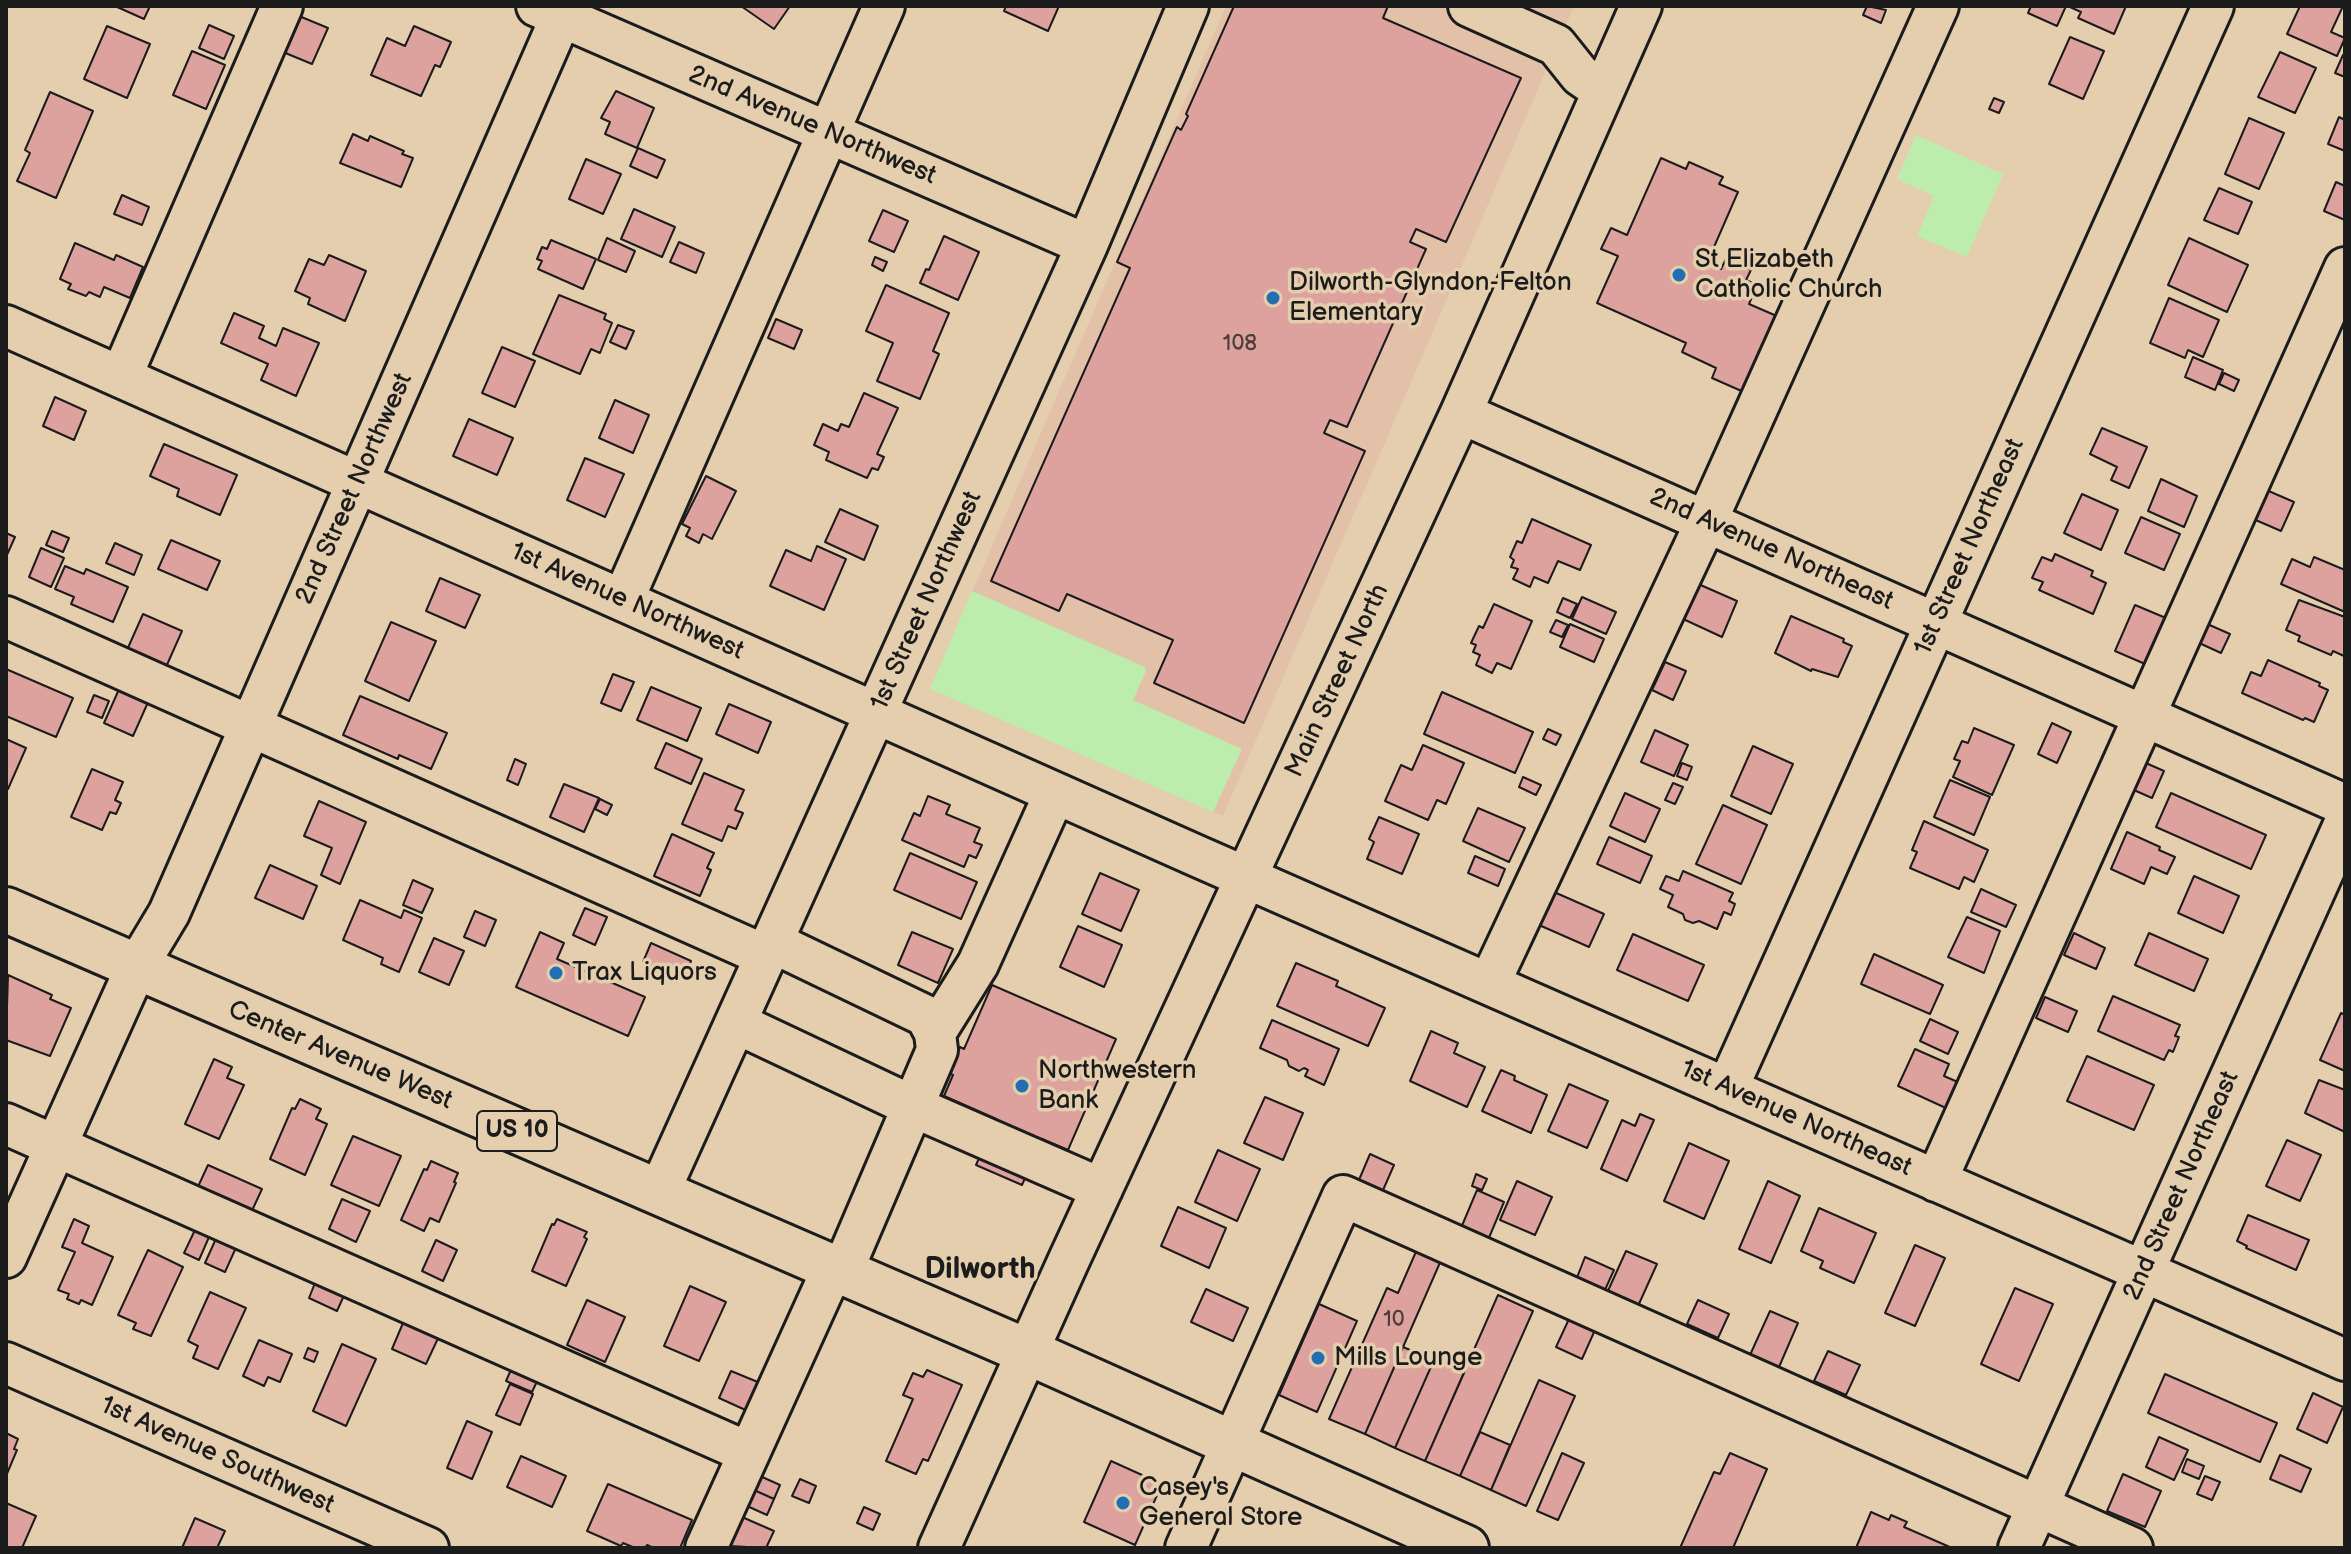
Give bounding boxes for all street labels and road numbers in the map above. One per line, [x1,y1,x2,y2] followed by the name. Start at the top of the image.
[684,60,940,192] street label: 2nd Avenue Northwest
[290,368,420,610] street label: 2nd Street Northwest
[1908,434,2032,660] street label: 1st Street Northeast
[1644,482,1898,618] street label: 2nd Avenue Northeast
[865,487,989,715] street label: 1st Street Northwest
[506,537,748,667] street label: 1st Avenue Northwest
[1280,579,1396,783] street label: Main Street North
[223,995,457,1117] street label: Center Avenue West
[1676,1054,1916,1184] street label: 1st Avenue Northeast
[2117,1067,2247,1305] street label: 2nd Street Northeast
[477,1111,557,1151] road number: US 10
[95,1390,339,1522] street label: 1st Avenue Southwest

